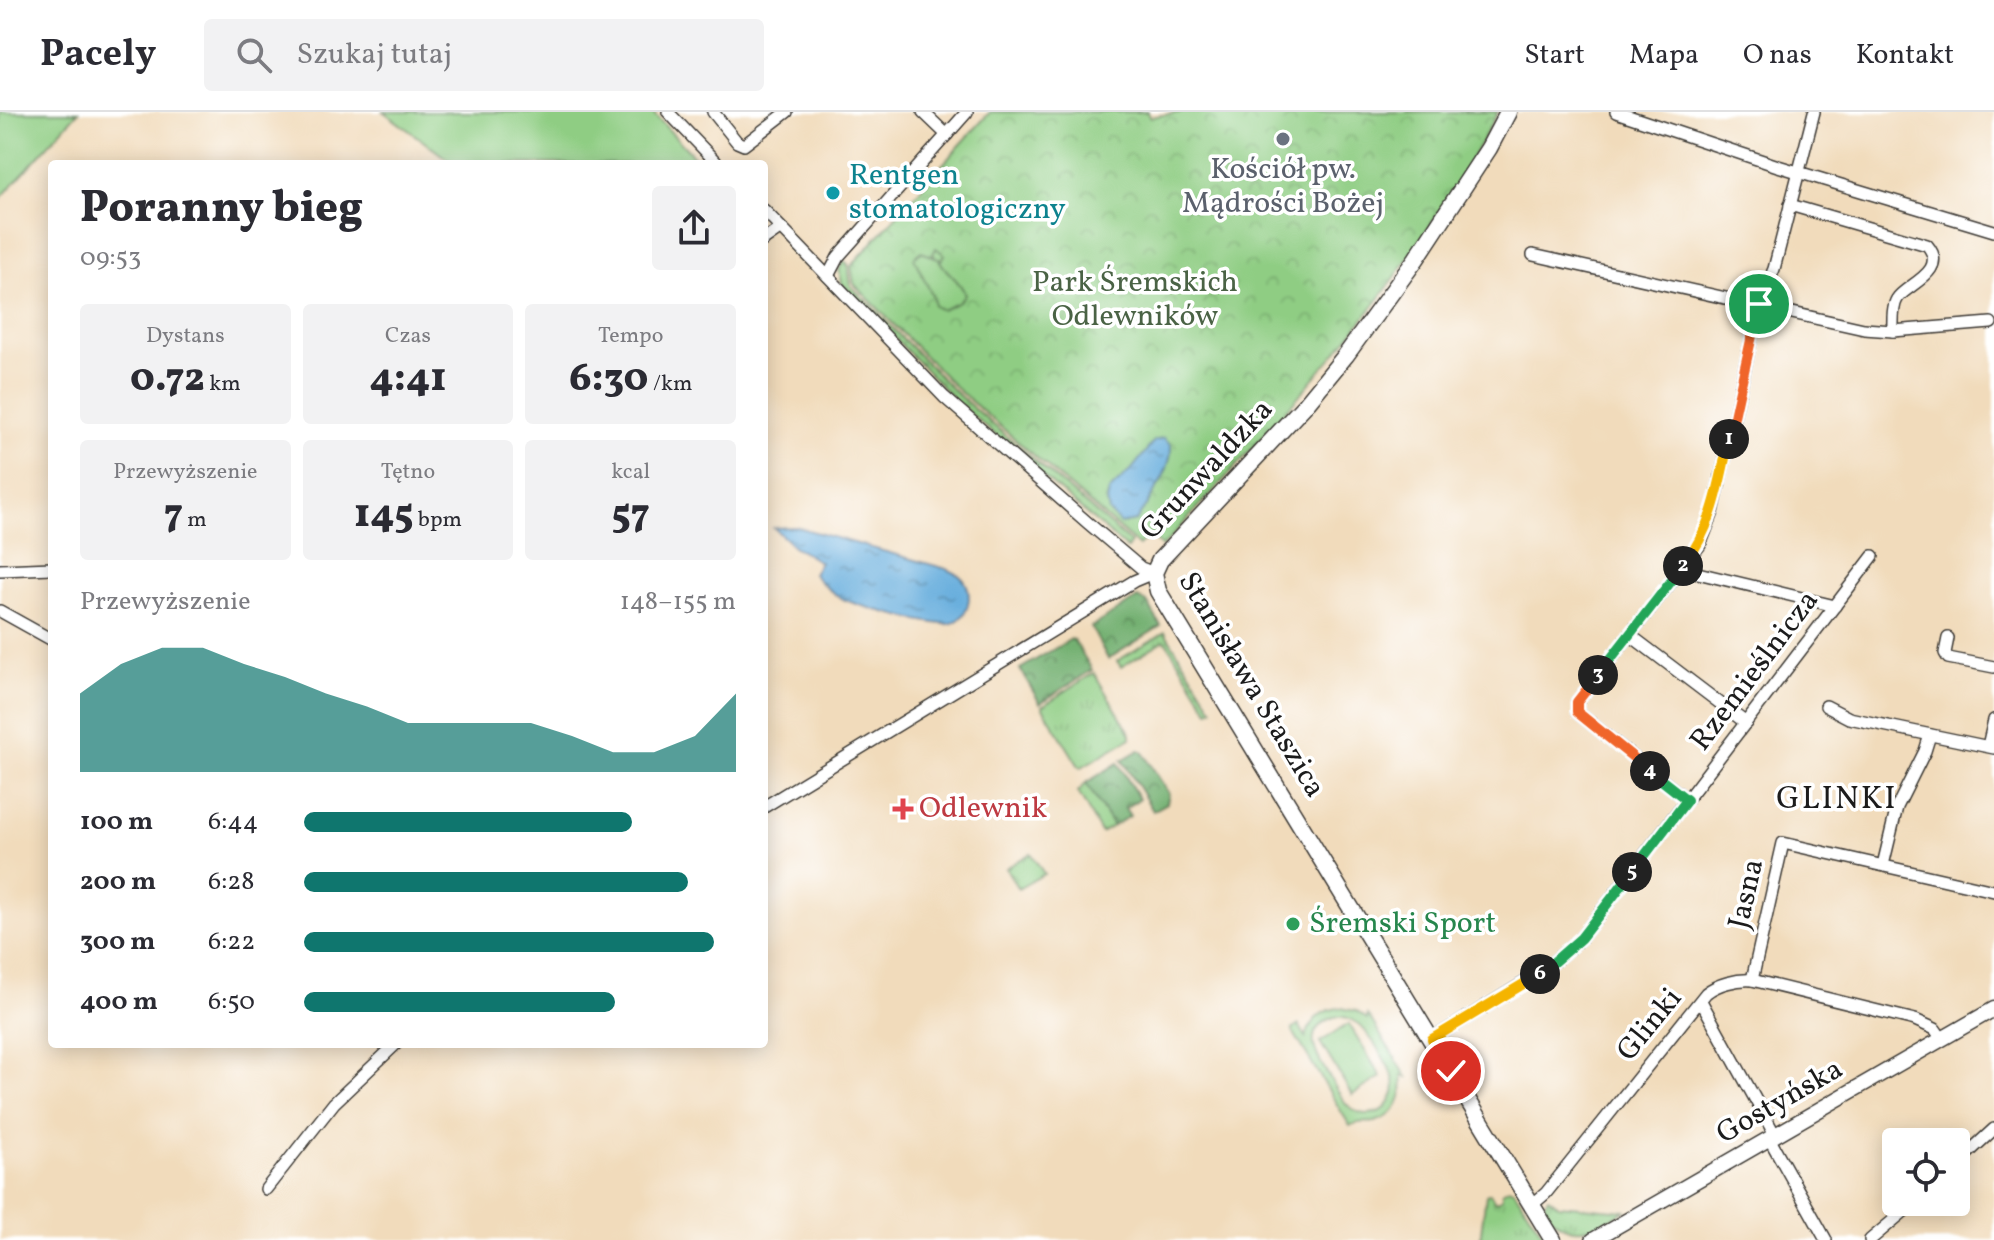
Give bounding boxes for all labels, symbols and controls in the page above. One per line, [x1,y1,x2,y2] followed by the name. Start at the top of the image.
[204,19,764,91] search box
[40,29,156,82] text: Pacely
[232,33,276,77] icon: search
[296,34,452,76] text: Szukaj tutaj
[1524,36,1585,75] text: Start
[1629,36,1699,75] text: Mapa
[1743,36,1812,75] text: O nas
[1856,36,1954,75] text: Kontakt
[1274,130,1292,148] marker: Kościół pw. Mądrości Bożej
[1182,149,1384,225] place label: Kościół pw. Mądrości Bożej
[849,155,1066,231] place label: Rentgen stomatologiczny
[80,179,363,240] text: Poranny bieg
[824,184,842,202] marker: Rentgen stomatologiczny
[652,186,736,270] button: share
[80,240,141,276] text: 09:53
[1032,262,1238,338] park label: Park Śremskich Odlewników
[1725,270,1793,338] pin
[1737,282,1781,326] icon: arrive
[146,321,225,352] text: Dystans
[385,321,431,352] text: Czas
[598,321,663,352] text: Tempo
[130,352,205,408] text: 0.72
[370,352,446,408] text: 4:41
[569,352,649,408] text: 6:30
[205,369,241,400] text: km
[649,369,692,400] text: /km
[1131,390,1283,550] street label: Grunwaldzka
[1709,419,1749,459] pin: 1
[1725,423,1733,454] text: 1
[113,457,257,488] text: Przewyższenie
[381,457,435,488] text: Tętno
[611,457,650,488] text: kcal
[164,488,183,544] text: 7
[354,488,413,544] text: 145
[612,488,650,544] text: 57
[183,505,207,536] text: m
[413,505,462,536] text: bpm
[1663,546,1703,586] pin: 2
[1677,550,1689,581] text: 2
[1167,564,1335,806] street label: Stanisława Staszica
[1681,582,1829,760] street label: Rzemieślnicza
[80,584,250,620] text: Przewyższenie
[620,584,736,620] text: 148–155 m
[1578,655,1618,695] pin: 3
[1592,659,1604,690] text: 3
[1630,751,1670,791] pin: 4
[1643,755,1657,786] text: 4
[1776,778,1898,822] district label: GLINKI
[919,788,1047,830] place label: Odlewnik
[894,800,912,818] marker: Odlewnik
[80,804,153,840] text: 100 m
[208,804,258,840] text: 6:44
[1612,852,1652,892] pin: 5
[1719,855,1775,933] street label: Jasna
[1627,856,1637,887] text: 5
[80,864,156,900] text: 200 m
[208,864,254,900] text: 6:28
[1309,903,1496,945] place label: Śremski Sport
[1284,915,1302,933] marker: Śremski Sport
[80,924,156,960] text: 300 m
[208,924,255,960] text: 6:22
[1520,954,1560,994] pin: 6
[1534,958,1546,989] text: 6
[1607,979,1693,1071] street label: Glinki
[80,984,158,1020] text: 400 m
[208,984,255,1020] text: 6:50
[1417,1037,1485,1105] pin
[1429,1049,1473,1093] icon: check
[1709,1049,1851,1155] street label: Gostyńska
[1882,1128,1970,1216] map controls
[1882,1128,1970,1216] button: locate

